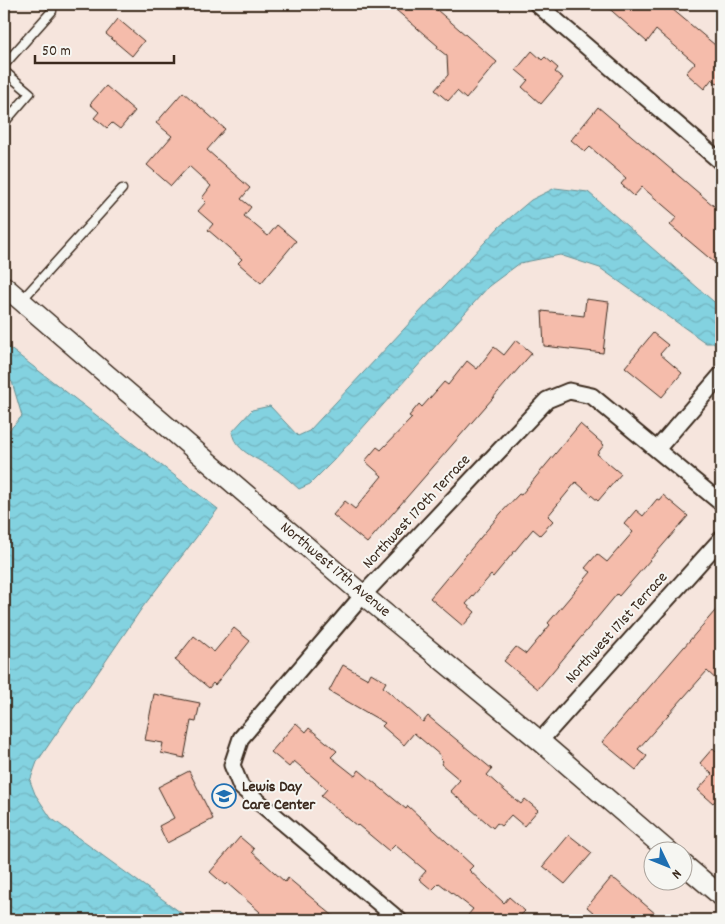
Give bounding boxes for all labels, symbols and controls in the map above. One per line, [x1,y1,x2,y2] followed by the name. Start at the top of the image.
[35,32,174,64] scale bar
[42,41,71,63] text: 50 m
[358,450,476,574] street label: Northwest 170th Terrace
[275,517,395,623] street label: Northwest 17th Avenue
[560,567,674,689] street label: Northwest 171st Terrace
[242,776,316,817] place label: Lewis Day Care Center
[211,783,237,809] school or university icon: Lewis Day Care Center
[642,842,692,892] north arrow
[666,864,686,883] text: N

